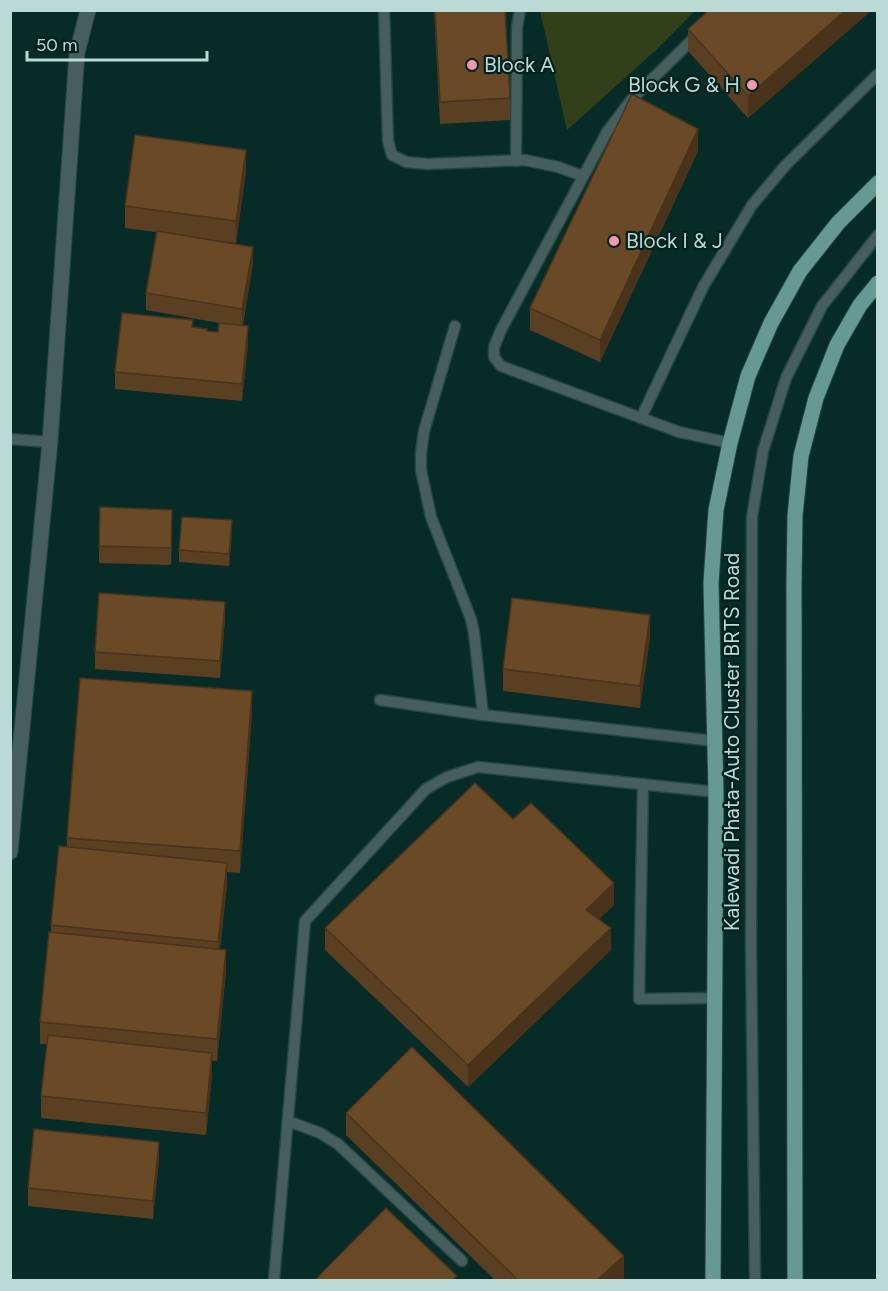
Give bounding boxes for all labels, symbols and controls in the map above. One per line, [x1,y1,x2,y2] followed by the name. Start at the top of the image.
[27,24,207,62] scale bar
[36,34,78,56] text: 50 m
[484,52,555,77] place label: Block A
[465,58,479,72] marker: Block A
[628,72,740,97] place label: Block G & H
[745,78,759,92] marker: Block G & H
[626,228,723,253] place label: Block I & J
[607,234,621,248] marker: Block I & J
[719,553,744,931] street label: Kalewadi Phata-Auto Cluster BRTS Road

